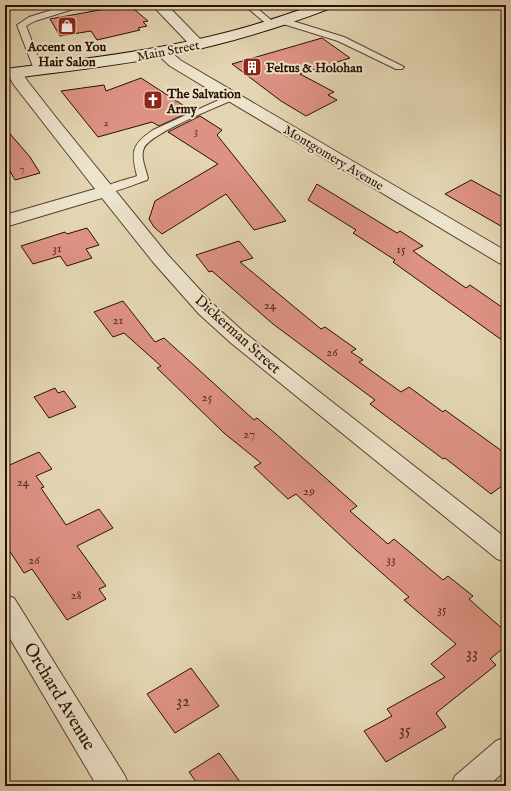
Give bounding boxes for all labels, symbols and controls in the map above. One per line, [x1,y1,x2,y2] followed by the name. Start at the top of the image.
[56,15,78,37] shop icon: Accent on You Hair Salon
[136,37,202,66] street label: Main Street
[27,39,107,71] place label: Accent on You Hair Salon
[241,56,263,78] building icon: Feltus & Holohan
[266,60,363,77] place label: Feltus & Holohan
[166,86,241,118] place label: The Salvation Army
[142,89,164,111] church icon: The Salvation Army
[103,116,109,130] house number: 2
[280,122,387,195] street label: Montgomery Avenue
[194,125,198,139] house number: 3
[19,162,25,176] house number: 7
[52,240,62,257] house number: 31
[396,241,406,258] house number: 15
[191,291,285,378] street label: Dickerman Street
[264,297,277,314] house number: 24
[113,312,124,329] house number: 21
[326,344,338,361] house number: 26
[202,389,213,406] house number: 25
[243,426,255,443] house number: 27
[17,474,30,491] house number: 24
[303,483,315,500] house number: 29
[386,551,396,568] house number: 33
[28,552,40,569] house number: 26
[70,587,82,604] house number: 28
[437,601,447,618] house number: 35
[18,639,100,755] street label: Orchard Avenue
[466,644,478,664] house number: 33
[176,692,190,712] house number: 32
[399,721,411,741] house number: 35

